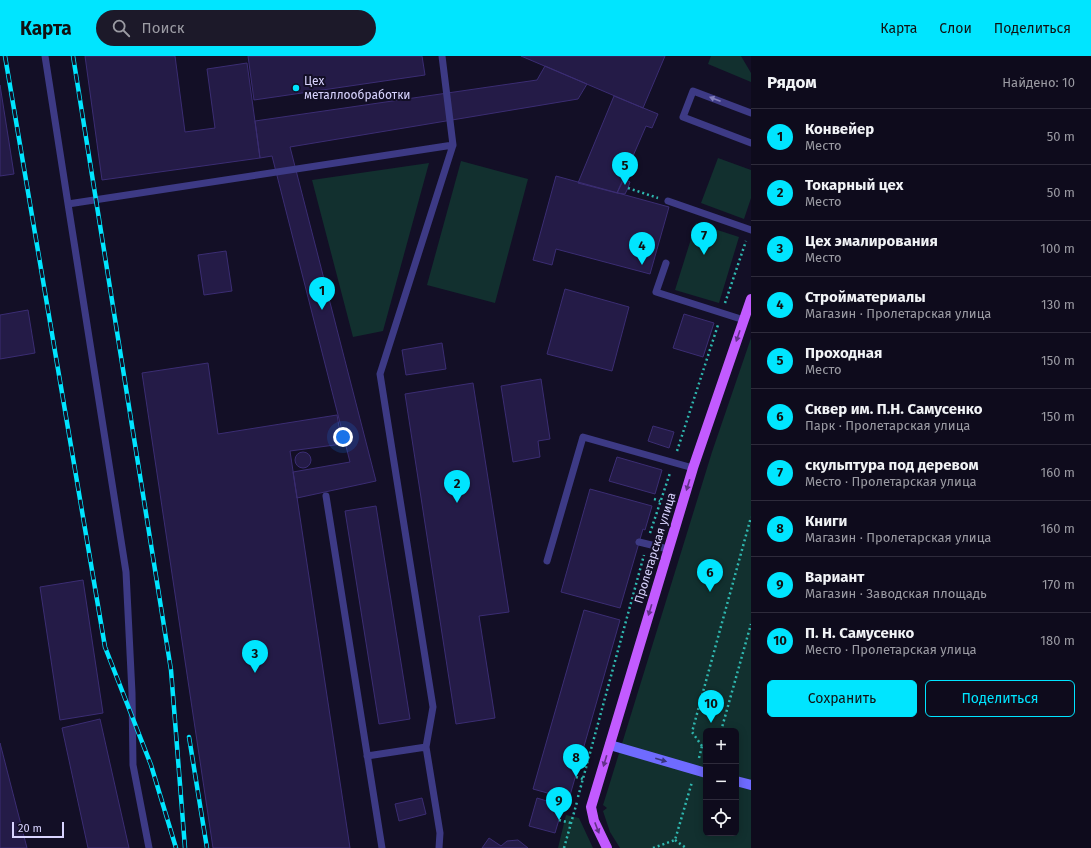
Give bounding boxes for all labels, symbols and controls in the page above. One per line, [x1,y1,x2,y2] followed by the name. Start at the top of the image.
[96,10,376,46] search box
[20,17,72,40] text: Карта
[110,17,132,39] icon: search
[142,19,184,37] text: Поиск
[880,20,917,37] text: Карта
[939,20,972,37] text: Слои
[994,20,1071,37] text: Поделиться
[767,72,817,93] text: Рядом
[304,74,411,102] place label: Цех металлообработки
[1002,75,1075,90] text: Найдено: 10
[291,83,301,93] marker: Цех металлообработки
[708,96,720,102] one-way arrow
[805,120,874,138] text: Конвейер
[777,129,783,144] text: 1
[1047,129,1075,144] text: 50 m
[805,138,842,153] text: Место
[612,152,638,185] pin: 5
[805,176,903,194] text: Токарный цех
[777,185,783,200] text: 2
[1047,185,1075,200] text: 50 m
[805,194,842,209] text: Место
[691,222,717,255] pin: 7
[629,232,655,265] pin: 4
[805,232,938,250] text: Цех эмалирования
[777,241,783,256] text: 3
[1040,241,1075,256] text: 100 m
[805,250,842,265] text: Место
[309,277,335,310] pin: 1
[805,288,926,306] text: Стройматериалы
[776,297,784,312] text: 4
[1041,297,1075,312] text: 130 m
[805,306,991,321] text: Магазин · Пролетарская улица
[735,330,741,342] one-way arrow
[805,344,882,362] text: Проходная
[777,353,783,368] text: 5
[1041,353,1075,368] text: 150 m
[805,362,842,377] text: Место
[805,400,983,418] text: Сквер им. П.Н. Самусенко
[776,409,784,424] text: 6
[1041,409,1075,424] text: 150 m
[805,418,970,433] text: Парк · Пролетарская улица
[333,427,353,447] your location
[805,456,979,474] text: скульптура под деревом
[777,465,783,480] text: 7
[1041,465,1075,480] text: 160 m
[444,470,470,503] pin: 2
[805,474,977,489] text: Место · Пролетарская улица
[685,480,691,492] one-way arrow
[631,491,679,605] street label: Пролетарская улица
[805,512,847,530] text: Книги
[776,521,784,536] text: 8
[1041,521,1075,536] text: 160 m
[805,530,991,545] text: Магазин · Пролетарская улица
[697,559,723,592] pin: 6
[805,568,864,586] text: Вариант
[776,577,784,592] text: 9
[1042,577,1075,592] text: 170 m
[805,586,987,601] text: Магазин · Заводская площадь
[647,604,653,616] one-way arrow
[805,624,914,642] text: П. Н. Самусенко
[773,633,787,648] text: 10
[1040,633,1075,648] text: 180 m
[242,640,268,673] pin: 3
[805,642,977,657] text: Место · Пролетарская улица
[767,680,917,717] button: Сохранить
[925,680,1075,717] button: Поделиться
[698,690,724,723] pin: 10
[703,728,739,836] map controls
[703,728,739,764] button: +
[563,744,589,777] pin: 8
[602,755,608,767] one-way arrow
[655,757,667,763] one-way arrow
[703,764,739,800] button: −
[546,787,572,820] pin: 9
[703,800,739,836] button: locate
[12,820,64,839] scale bar
[18,822,42,835] text: 20 m
[594,823,600,834] one-way arrow

